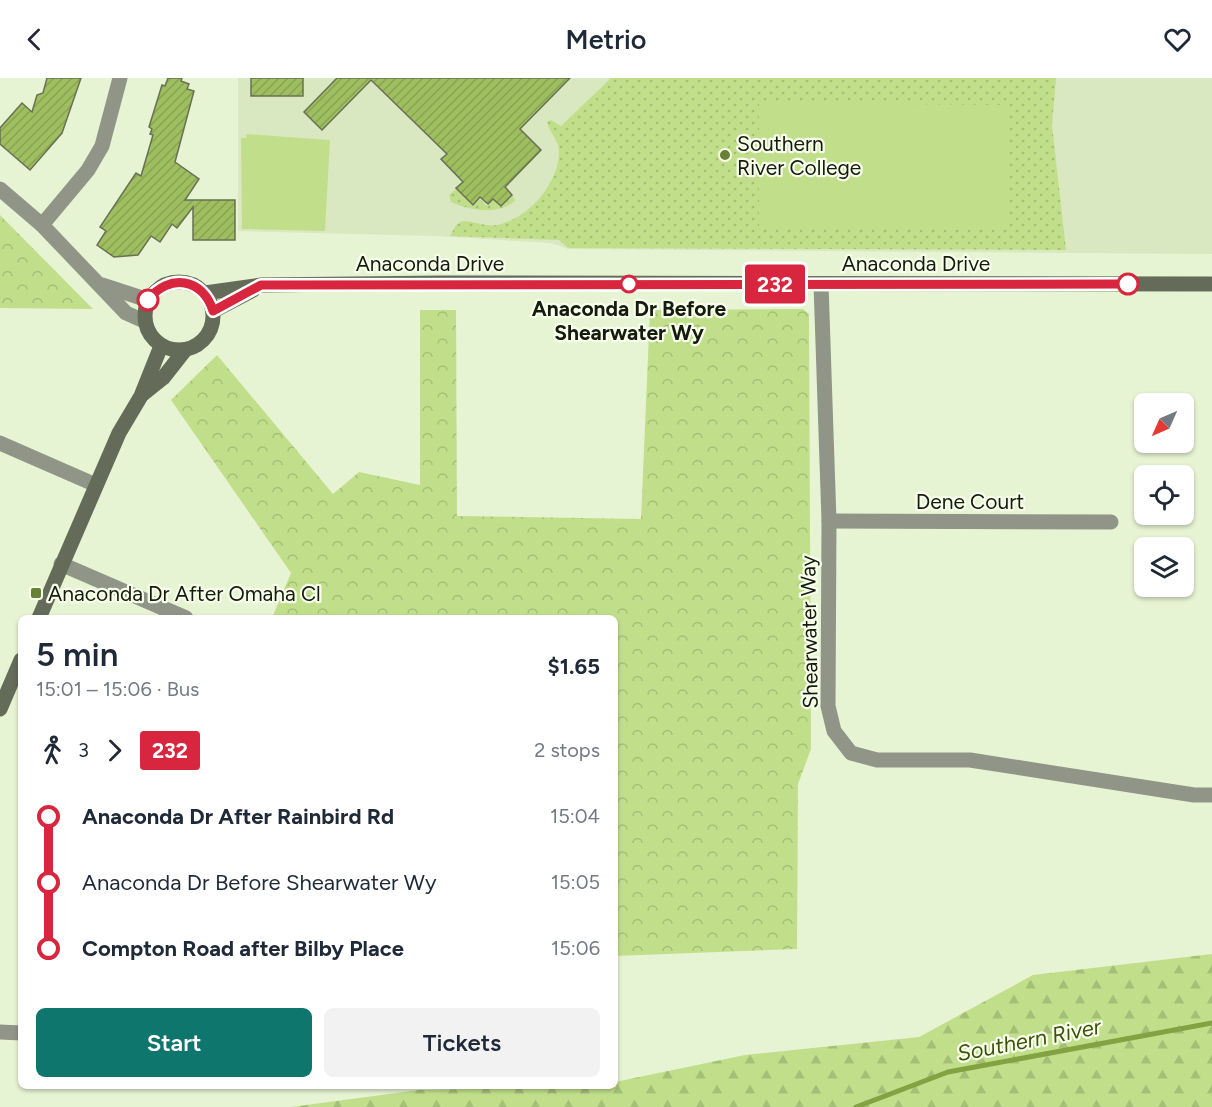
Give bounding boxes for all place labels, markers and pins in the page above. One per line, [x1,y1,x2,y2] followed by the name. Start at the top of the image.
[737,131,861,180] place label: Southern River College
[718,148,732,162] marker: Southern River College
[1117,273,1139,295] unlabelled marker
[620,275,638,293] marker: Anaconda Dr Before Shearwater Wy
[137,289,159,311] unlabelled marker
[532,296,727,345] place label: Anaconda Dr Before Shearwater Wy
[48,581,321,606] place label: Anaconda Dr After Omaha Cl
[29,586,43,600] marker: Anaconda Dr After Omaha Cl

